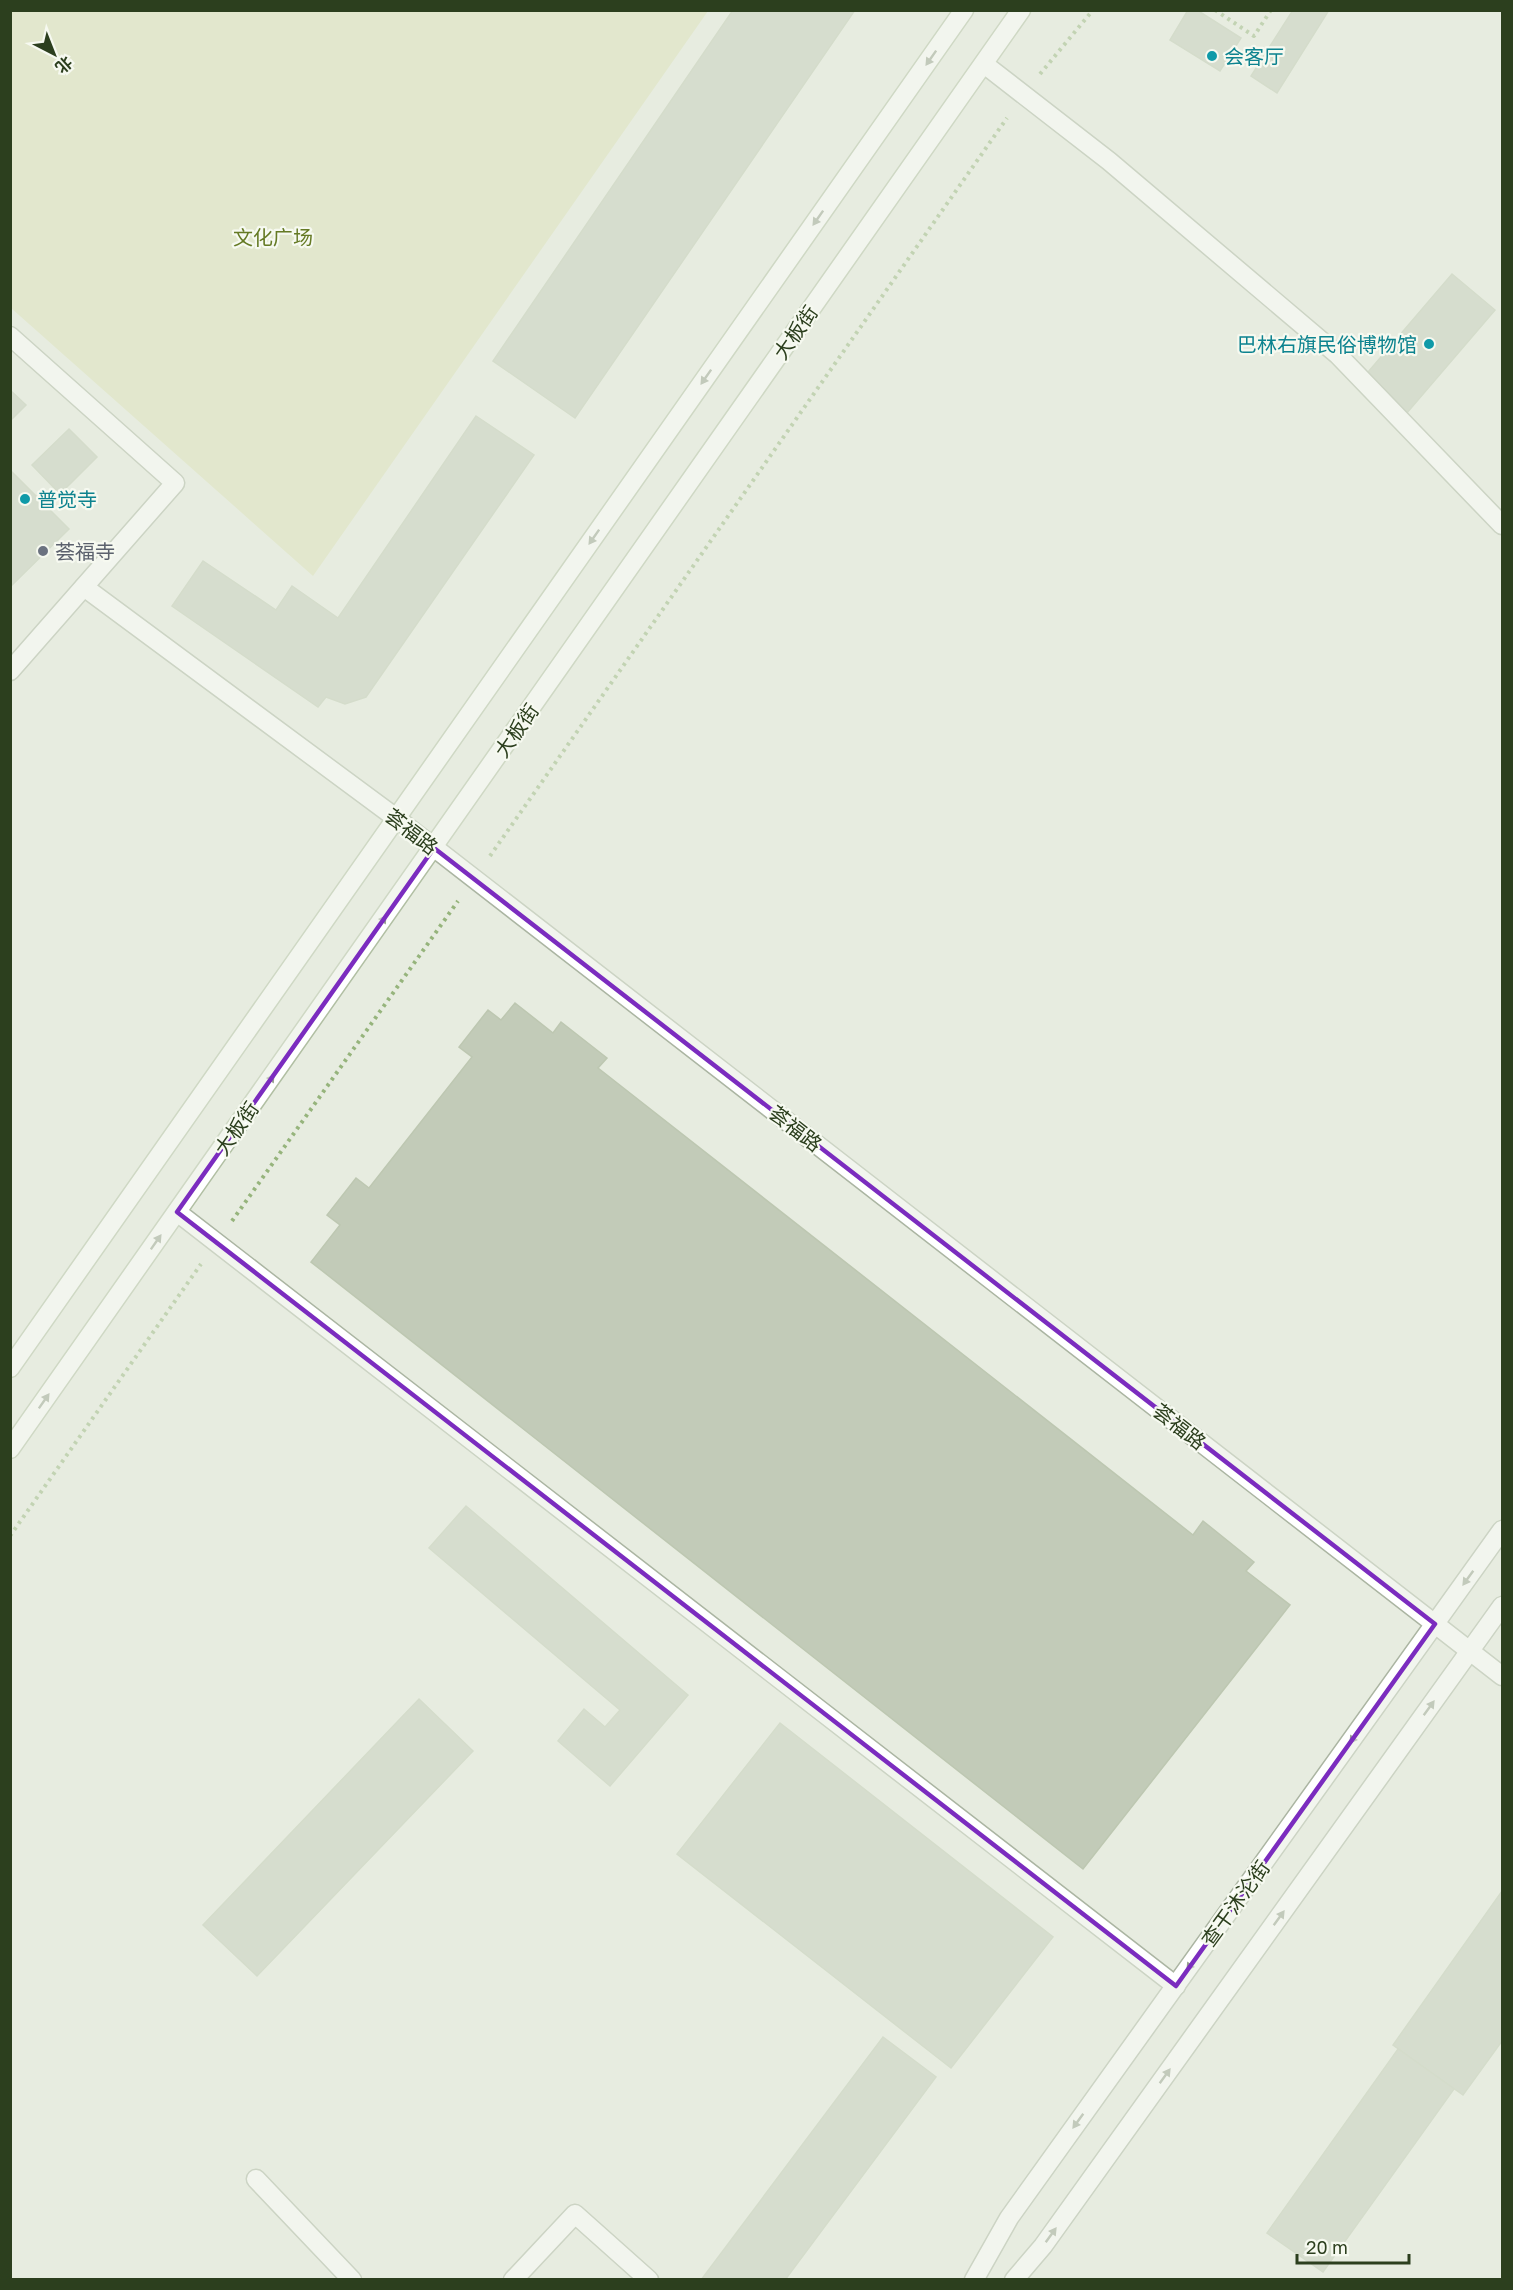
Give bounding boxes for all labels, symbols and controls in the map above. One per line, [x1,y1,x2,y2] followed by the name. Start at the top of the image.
[24,24,84,84] north arrow
[1224,44,1284,68] place label: 会客厅
[1205,49,1219,63] marker: 会客厅
[925,51,937,66] one-way arrow
[51,52,77,78] text: 北
[812,209,824,225] one-way arrow
[233,225,313,249] park label: 文化广场
[768,301,822,363] street label: 大板街
[1237,332,1417,356] place label: 巴林右旗民俗博物馆
[1422,337,1436,351] marker: 巴林右旗民俗博物馆
[700,369,712,385] one-way arrow
[37,487,97,511] place label: 普觉寺
[18,492,32,506] marker: 普觉寺
[589,529,600,545] one-way arrow
[55,539,115,563] place label: 荟福寺
[36,544,50,558] marker: 荟福寺
[489,699,543,761] street label: 大板街
[381,803,443,859] street label: 荟福路
[375,915,387,931] one-way arrow
[262,1075,274,1090] one-way arrow
[209,1097,263,1159] street label: 大板街
[765,1100,827,1156] street label: 荟福路
[150,1234,162,1250] one-way arrow
[38,1393,49,1409] one-way arrow
[1149,1398,1211,1454] street label: 荟福路
[1463,1570,1475,1585] one-way arrow
[1423,1701,1435,1717] one-way arrow
[1349,1728,1361,1744] one-way arrow
[1196,1855,1274,1951] street label: 查干沐沦街
[1273,1910,1285,1926] one-way arrow
[1186,1954,1198,1970] one-way arrow
[1159,2069,1171,2085] one-way arrow
[1073,2114,1085,2129] one-way arrow
[1045,2227,1057,2243] one-way arrow
[1297,2227,1410,2265] scale bar
[1306,2236,1348,2258] text: 20 m

